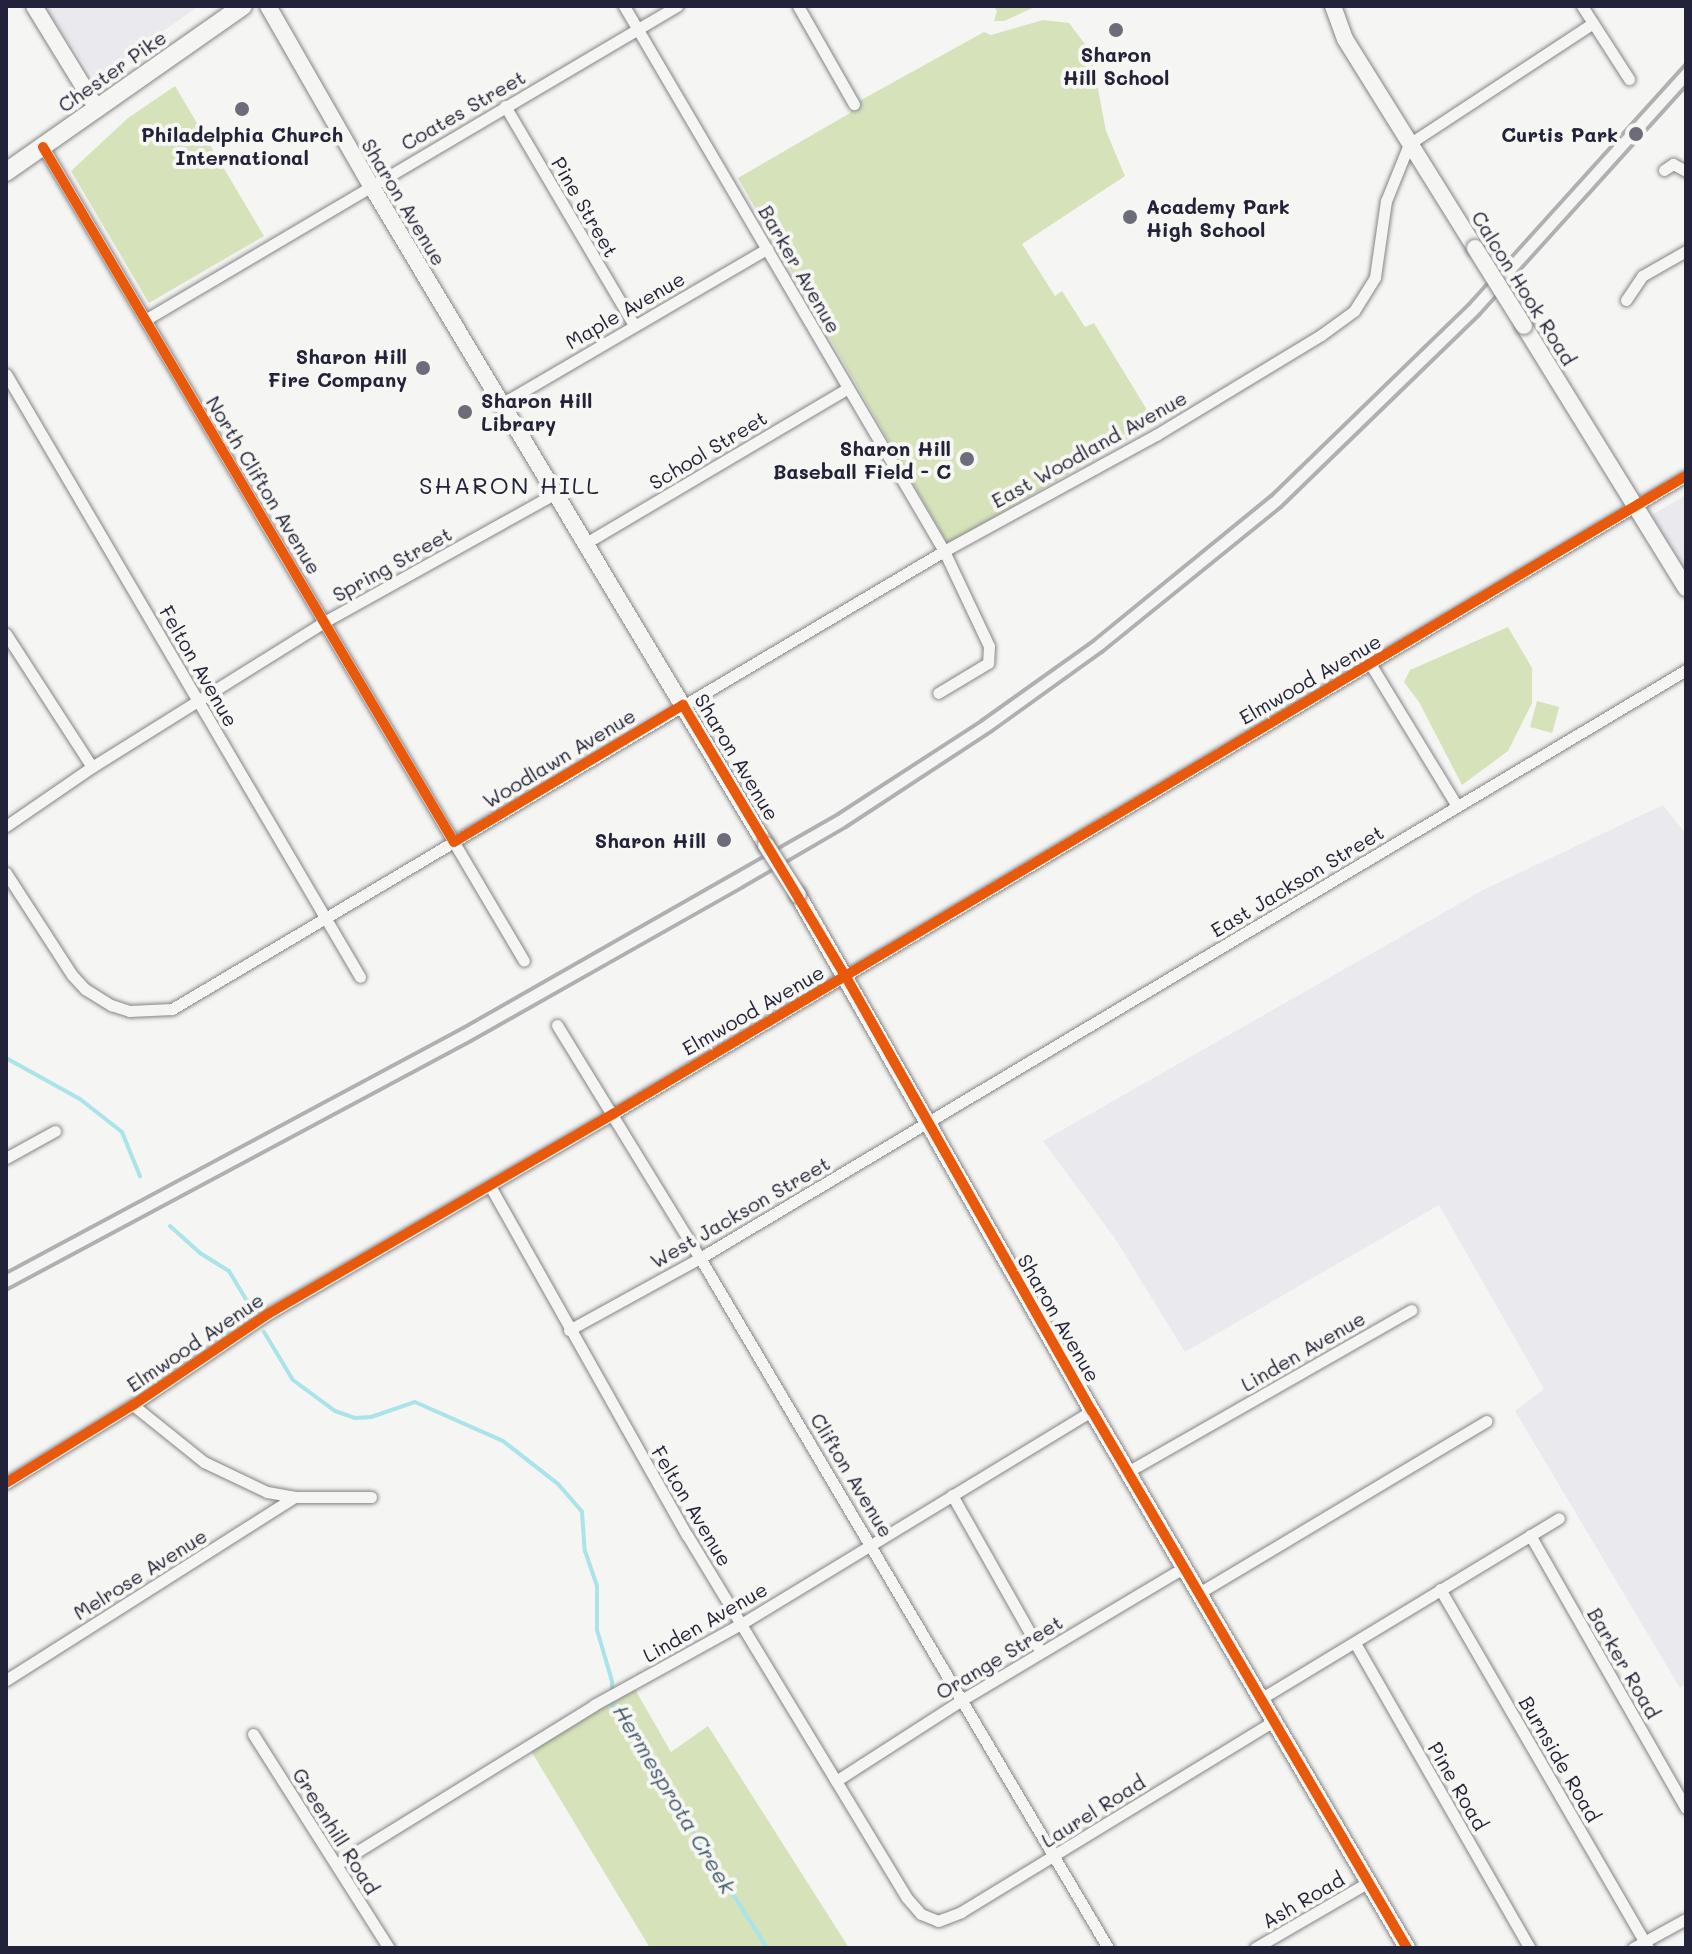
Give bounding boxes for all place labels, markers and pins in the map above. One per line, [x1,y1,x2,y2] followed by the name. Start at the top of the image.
[1107,21,1125,39] marker: Sharon Hill School
[1063,42,1169,89] place label: Sharon Hill School
[233,100,251,118] marker: Philadelphia Church International
[141,122,343,169] place label: Philadelphia Church International
[1501,122,1618,146] place label: Curtis Park
[1625,123,1647,145] marker: Curtis Park
[1146,194,1290,241] place label: Academy Park High School
[1121,208,1139,226] marker: Academy Park High School
[268,344,407,391] place label: Sharon Hill Fire Company
[414,359,432,377] marker: Sharon Hill Fire Company
[481,388,592,435] place label: Sharon Hill Library
[456,403,474,421] marker: Sharon Hill Library
[773,436,951,483] place label: Sharon Hill Baseball Field - C
[958,450,976,468] marker: Sharon Hill Baseball Field - C
[595,828,706,852] place label: Sharon Hill
[713,829,735,851] marker: Sharon Hill

